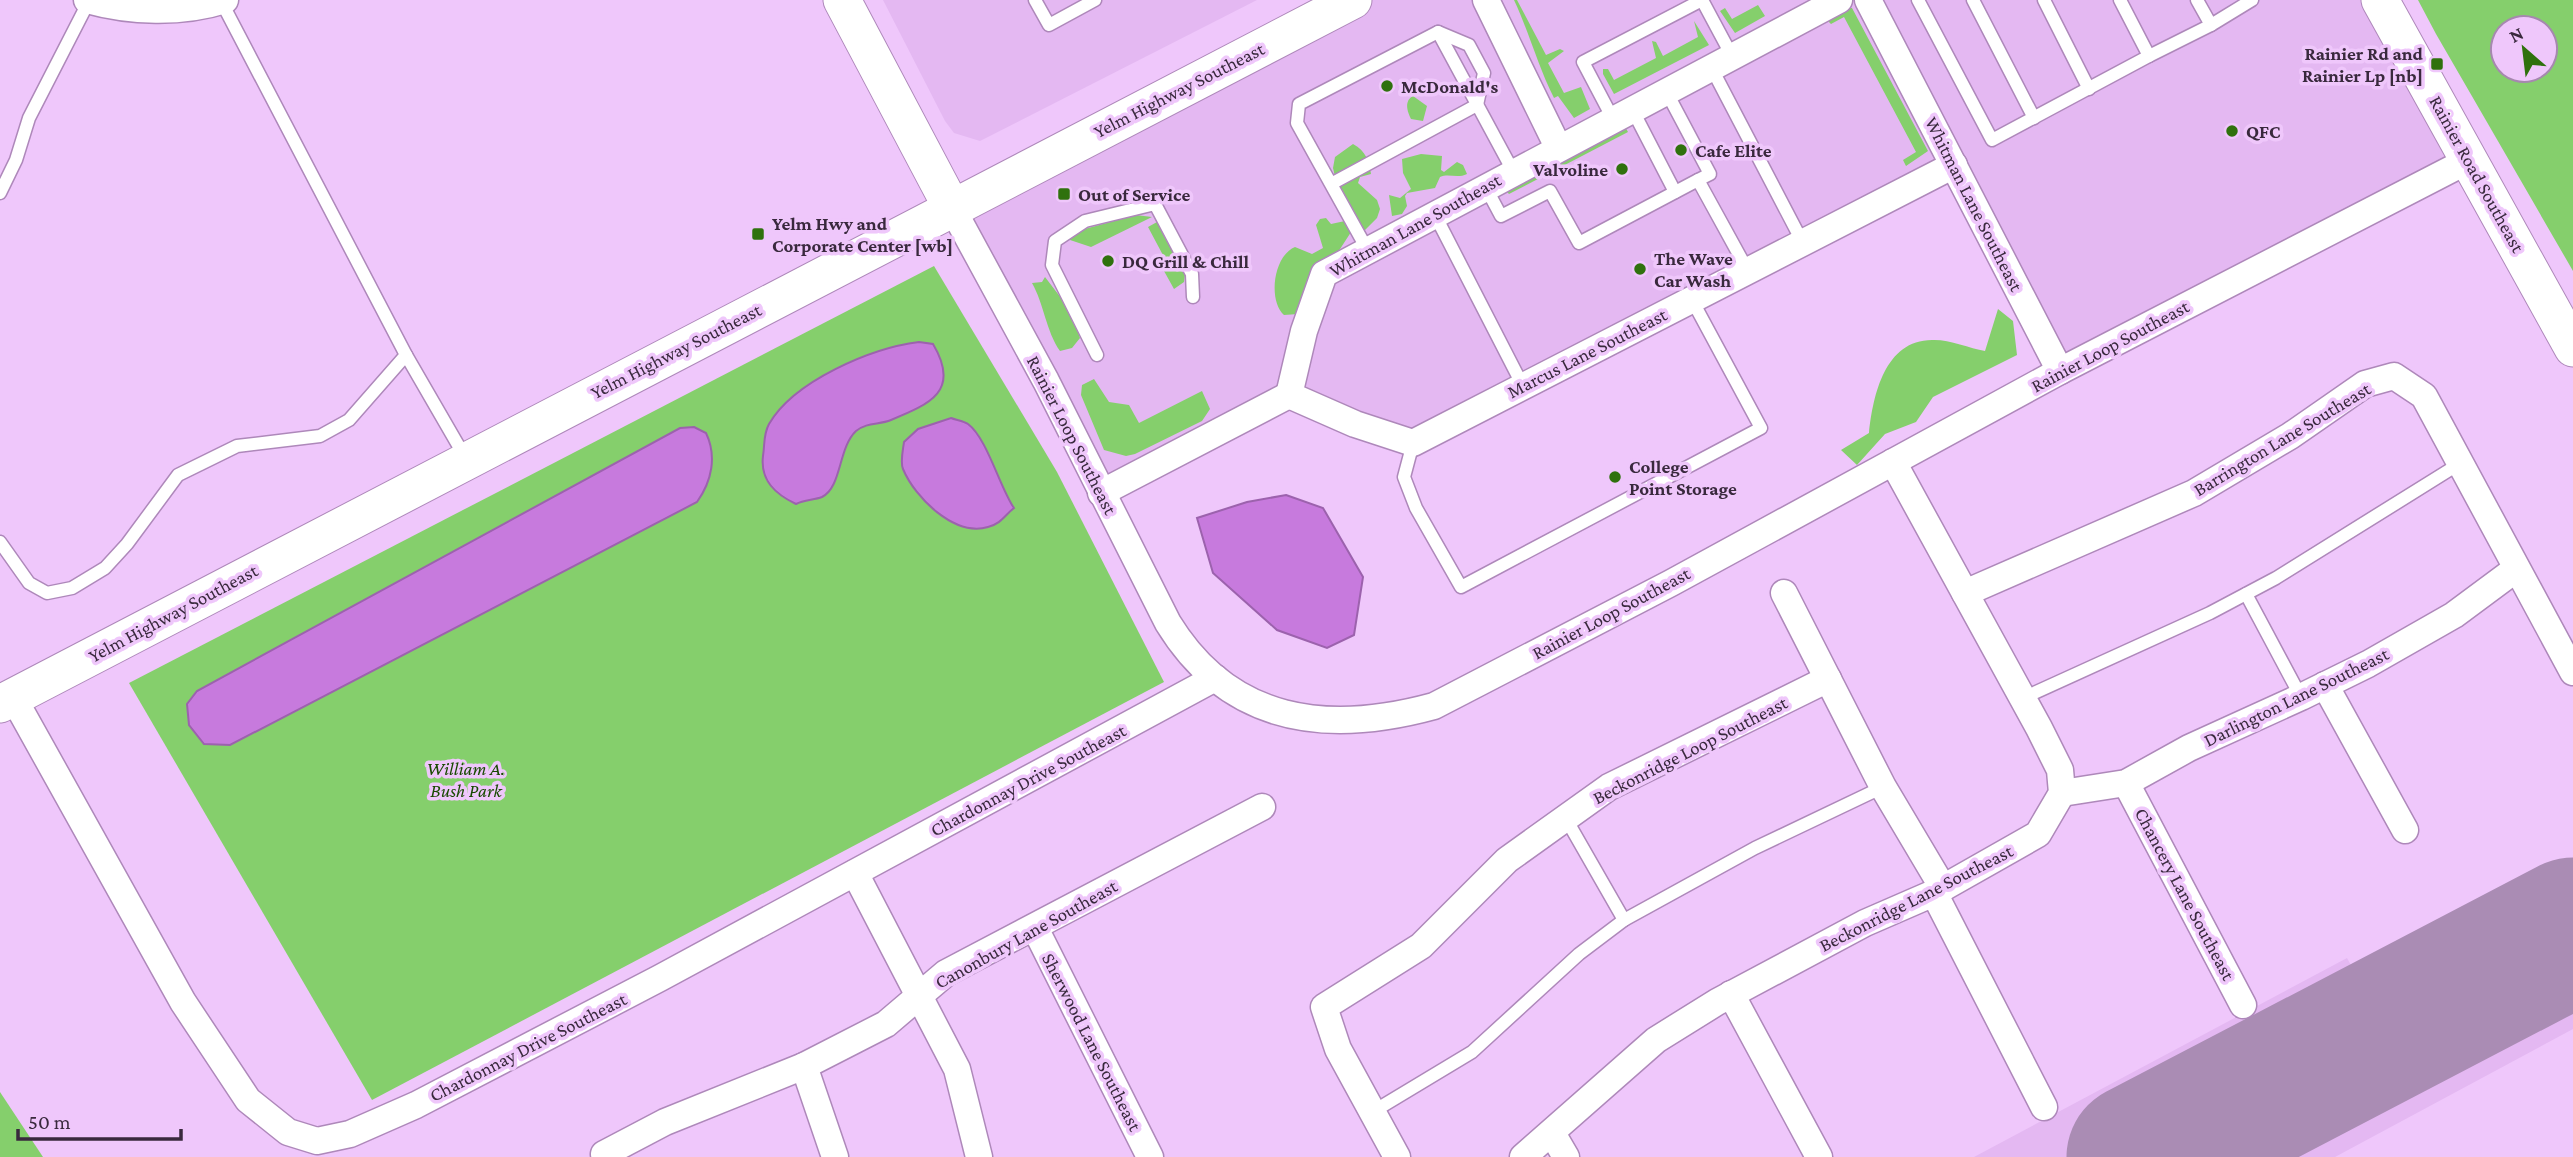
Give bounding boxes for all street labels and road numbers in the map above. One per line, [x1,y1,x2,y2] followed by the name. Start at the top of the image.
[1090,38,1268,142] street label: Yelm Highway Southeast
[2425,92,2529,257] street label: Rainier Road Southeast
[1921,113,2027,295] street label: Whitman Lane Southeast
[1326,169,1505,281] street label: Whitman Lane Southeast
[2028,295,2193,397] street label: Rainier Loop Southeast
[587,299,765,403] street label: Yelm Highway Southeast
[1504,303,1671,402] street label: Marcus Lane Southeast
[1023,352,1122,519] street label: Rainier Loop Southeast
[2190,377,2375,500] street label: Barrington Lane Southeast
[85,559,262,666] street label: Yelm Highway Southeast
[1529,562,1694,664] street label: Rainier Loop Southeast
[2200,643,2392,751] street label: Darlington Lane Southeast
[1589,691,1791,808] street label: Beckonridge Loop Southeast
[927,719,1130,840] street label: Chardonnay Drive Southeast
[2131,804,2240,984] street label: Chancery Lane Southeast
[1816,840,2017,956] street label: Beckonridge Lane Southeast
[931,875,1121,993] street label: Canonbury Lane Southeast
[1038,950,1146,1135] street label: Sherwood Lane Southeast
[426,988,631,1106] street label: Chardonnay Drive Southeast

